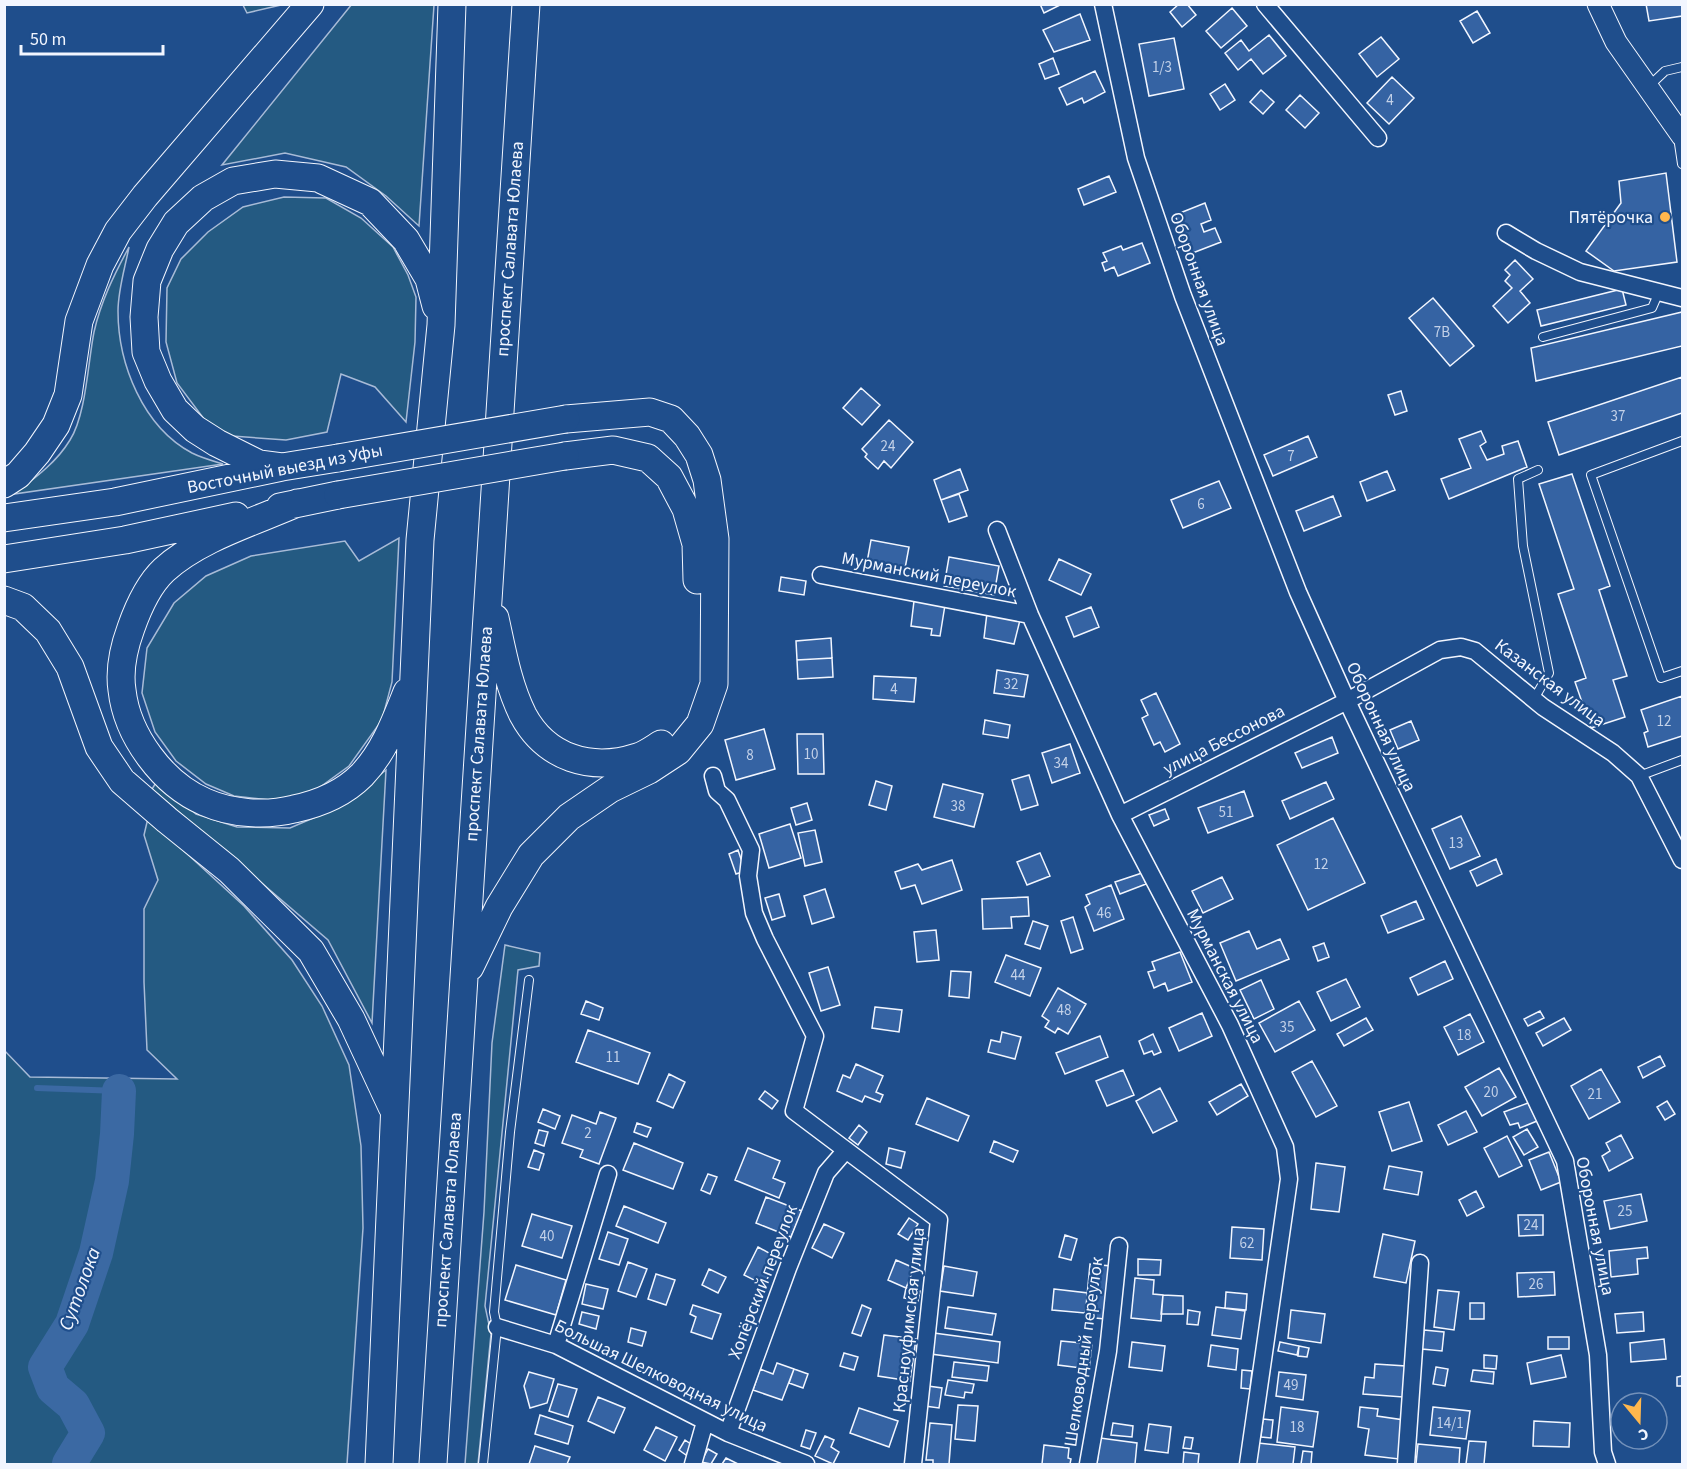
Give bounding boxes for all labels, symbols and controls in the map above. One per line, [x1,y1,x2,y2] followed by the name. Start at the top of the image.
[21,18,164,56] scale bar
[30,27,66,52] text: 50 m
[1152,57,1172,78] house number: 1/3
[1386,90,1394,111] house number: 4
[490,141,530,357] street label: проспект Салавата Юлаева
[1568,205,1653,230] place label: Пятёрочка
[1163,209,1235,349] street label: Оборонная улица
[1658,210,1672,224] marker: Пятёрочка
[1434,322,1450,343] house number: 7В
[1611,406,1625,427] house number: 37
[881,436,896,457] house number: 24
[185,438,385,500] street label: Восточный выезд из Уфы
[1287,446,1295,467] house number: 7
[1197,494,1205,515] house number: 6
[839,546,1019,604] street label: Мурманский переулок
[459,626,499,842] street label: проспект Салавата Юлаева
[1489,633,1611,733] street label: Казанская улица
[1340,658,1422,796] street label: Оборонная улица
[1004,674,1018,695] house number: 32
[890,679,898,700] house number: 4
[1159,699,1289,781] street label: улица Бессонова
[1657,711,1671,732] house number: 12
[804,744,818,765] house number: 10
[746,745,754,766] house number: 8
[1054,753,1069,774] house number: 34
[951,796,965,817] house number: 38
[1219,802,1233,823] house number: 51
[1449,833,1463,854] house number: 13
[1314,854,1328,875] house number: 12
[1097,903,1111,924] house number: 46
[1180,904,1270,1048] street label: Мурманская улица
[1011,965,1026,986] house number: 44
[1057,1000,1071,1021] house number: 48
[1280,1017,1294,1038] house number: 35
[1457,1025,1471,1046] house number: 18
[606,1047,620,1068] house number: 11
[1484,1082,1498,1103] house number: 20
[1588,1084,1602,1105] house number: 21
[428,1112,468,1328] street label: проспект Салавата Юлаева
[584,1123,592,1144] house number: 2
[1569,1155,1621,1297] street label: Оборонная улица
[722,1201,804,1363] street label: Хопёрский переулок
[1618,1201,1632,1222] house number: 25
[1524,1215,1539,1236] house number: 24
[540,1226,554,1247] house number: 40
[887,1226,931,1414] street label: Красноуфимская улица
[1240,1233,1254,1254] house number: 62
[52,1243,108,1334] water label: Сутолока
[1058,1255,1110,1449] street label: Шелководный переулок
[1529,1274,1543,1295] house number: 26
[550,1313,772,1439] street label: Большая Шелководная улица
[1284,1375,1298,1396] house number: 49
[1609,1391,1669,1451] north arrow
[1436,1413,1464,1434] house number: 14/1
[1290,1417,1304,1438] house number: 18
[1636,1422,1652,1446] text: С

